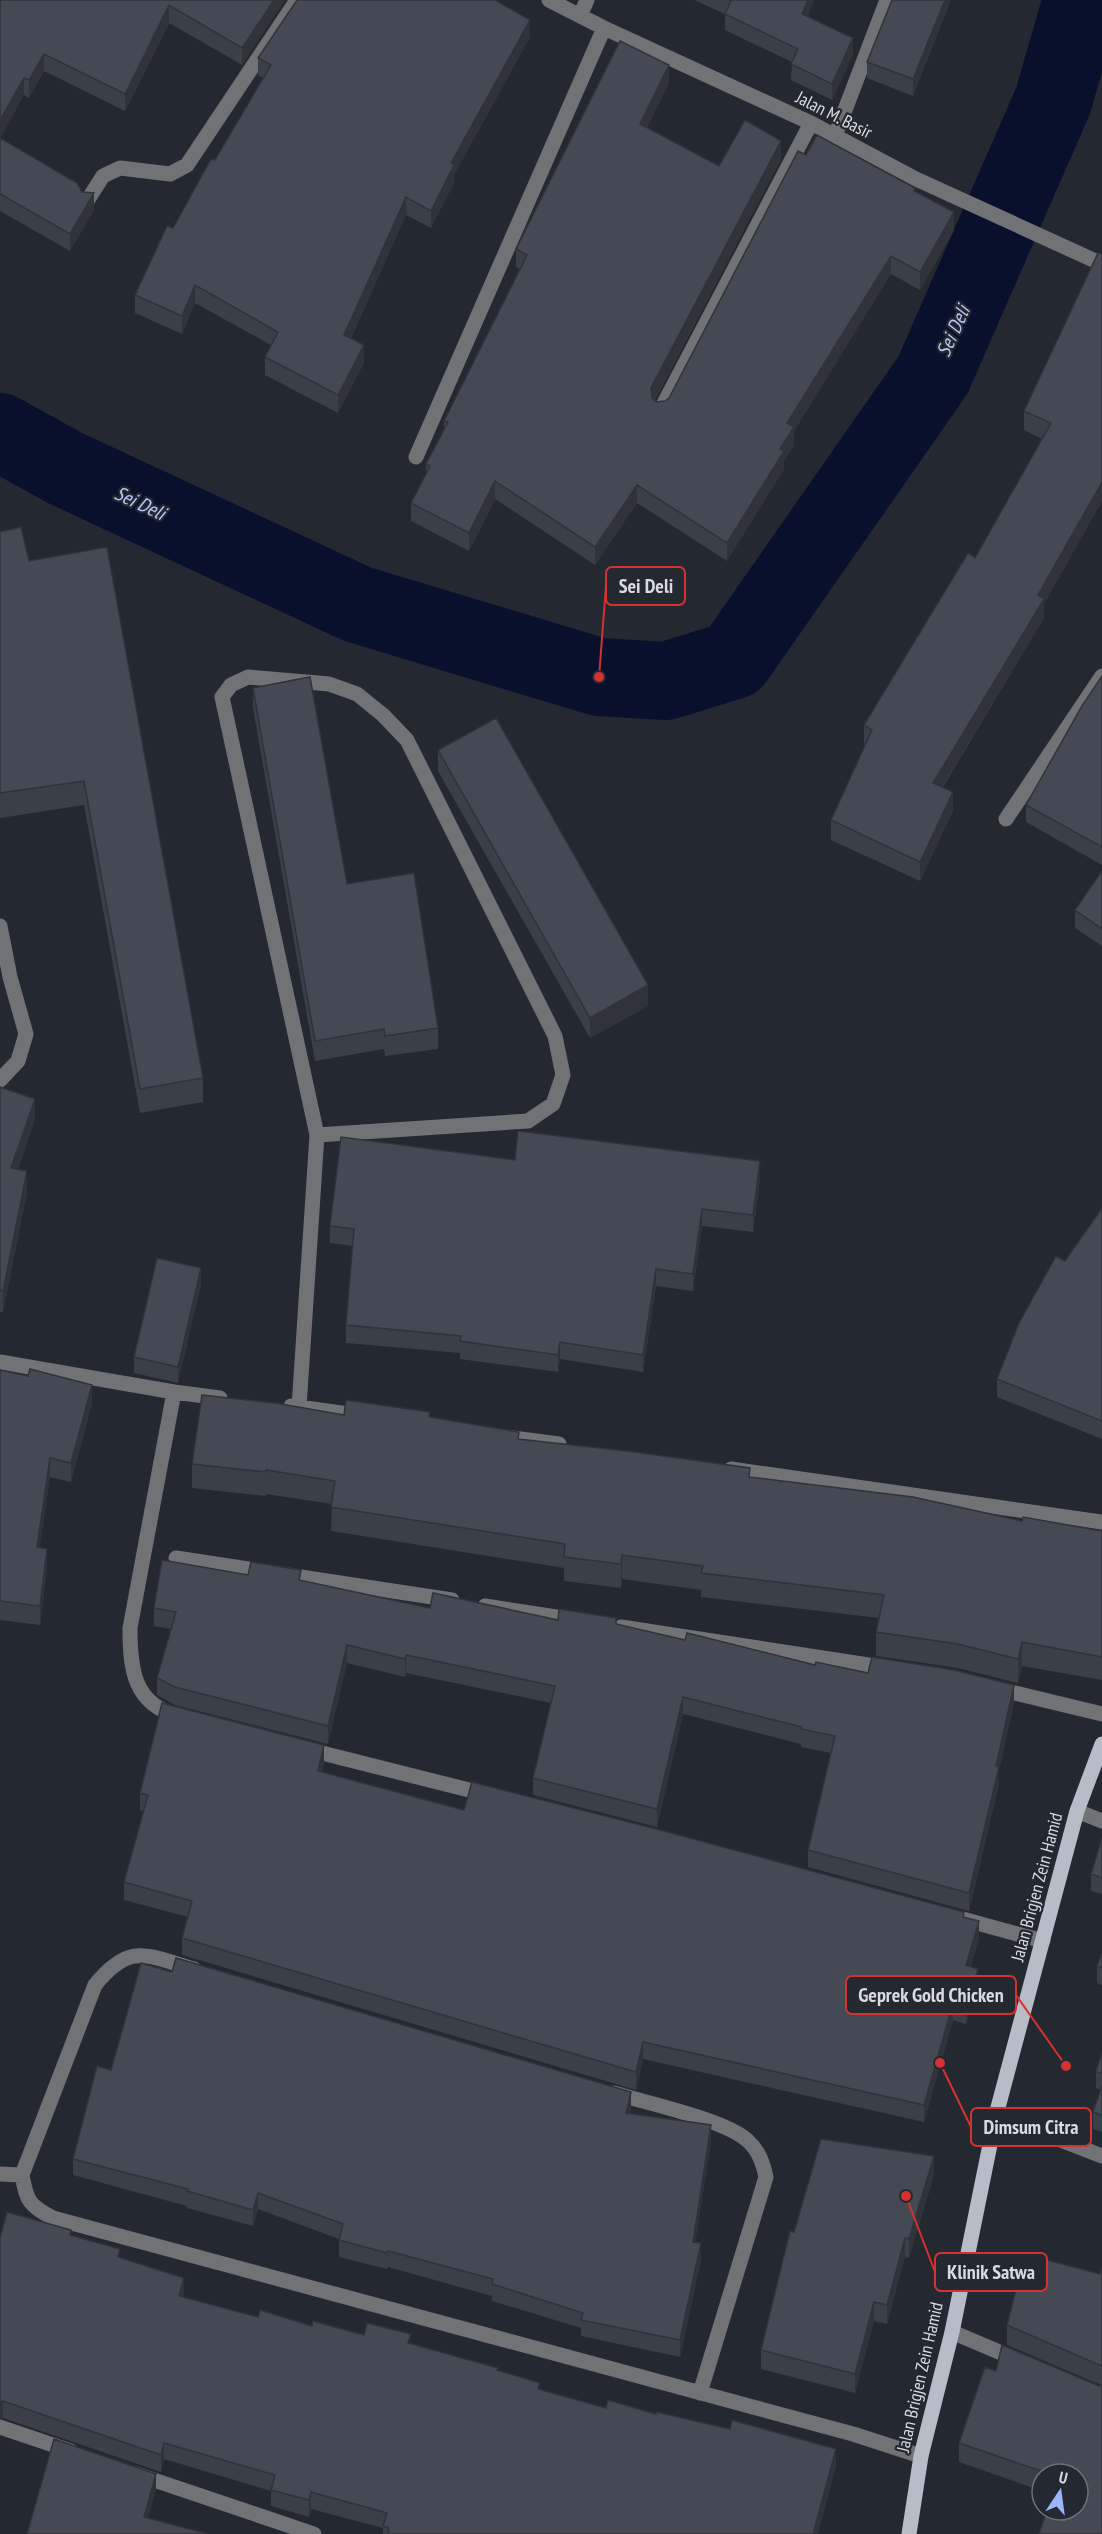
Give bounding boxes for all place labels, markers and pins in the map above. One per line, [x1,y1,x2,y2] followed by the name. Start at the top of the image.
[606,567,685,605] callout: Sei Deli
[846,1976,1016,2014] callout: Geprek Gold Chicken
[971,2108,1091,2146] callout: Dimsum Citra
[935,2253,1047,2291] callout: Klinik Satwa

